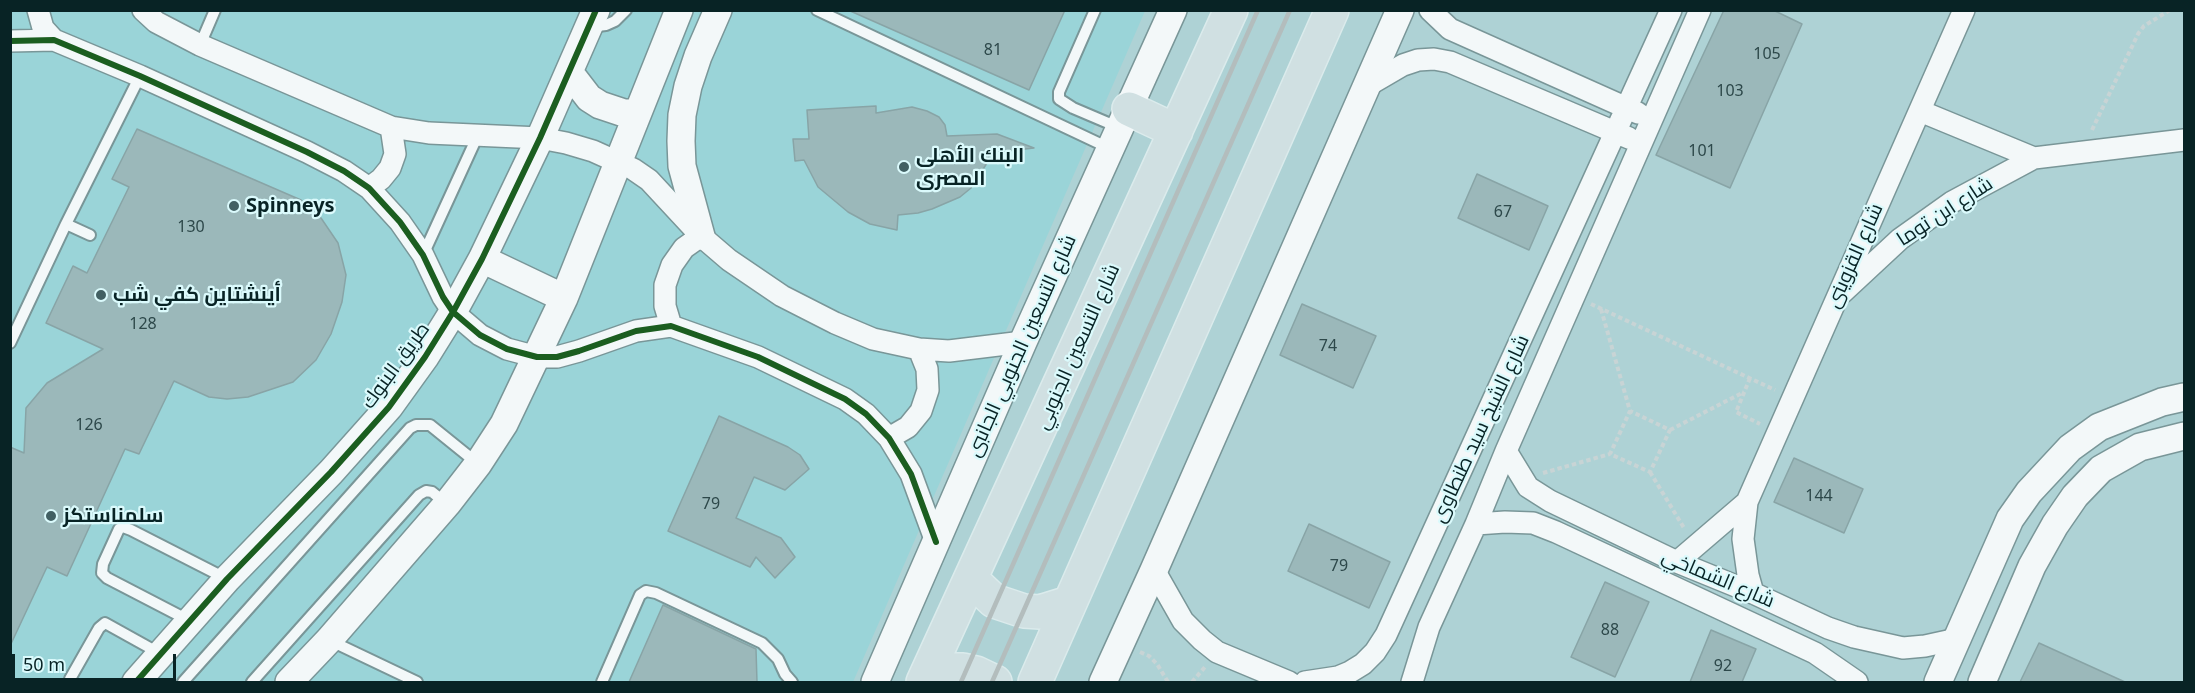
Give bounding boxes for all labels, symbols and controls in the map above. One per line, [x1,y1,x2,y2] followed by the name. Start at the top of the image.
[984,40,1002,60] house number: 81
[1753,44,1781,64] house number: 105
[1716,81,1744,101] house number: 103
[1688,141,1716,161] house number: 101
[916,144,1024,191] place label: البنك الأهلى المصرى
[897,160,911,174] marker: البنك الأهلى المصرى
[1893,172,1997,252] street label: شارع ابن توما
[246,194,335,218] place label: Spinneys
[227,199,241,213] marker: Spinneys
[1821,200,1889,312] street label: شارع القزوينى
[1494,202,1512,222] house number: 67
[177,217,205,237] house number: 130
[962,231,1082,461] street label: شارع التسعين الجنوبي الجانبى
[1031,260,1125,434] street label: شارع التسعين الجنوبي
[113,283,281,307] place label: أينشتاين كفي شب
[94,288,108,302] marker: أينشتاين كفي شب
[129,314,157,334] house number: 128
[357,318,435,414] street label: طريق البنوك
[1427,331,1535,527] street label: شارع الشيخ سيد طنطاوى
[1319,336,1337,356] house number: 74
[75,415,103,435] house number: 126
[1805,486,1833,506] house number: 144
[702,494,720,514] house number: 79
[63,504,163,528] place label: سلمناستكز
[44,509,58,523] marker: سلمناستكز
[1658,544,1778,614] street label: شارع الشماخي
[1330,556,1348,576] house number: 79
[1601,620,1619,640] house number: 88
[15,642,178,680] scale bar
[23,652,65,676] text: 50 m
[1714,656,1732,676] house number: 92

